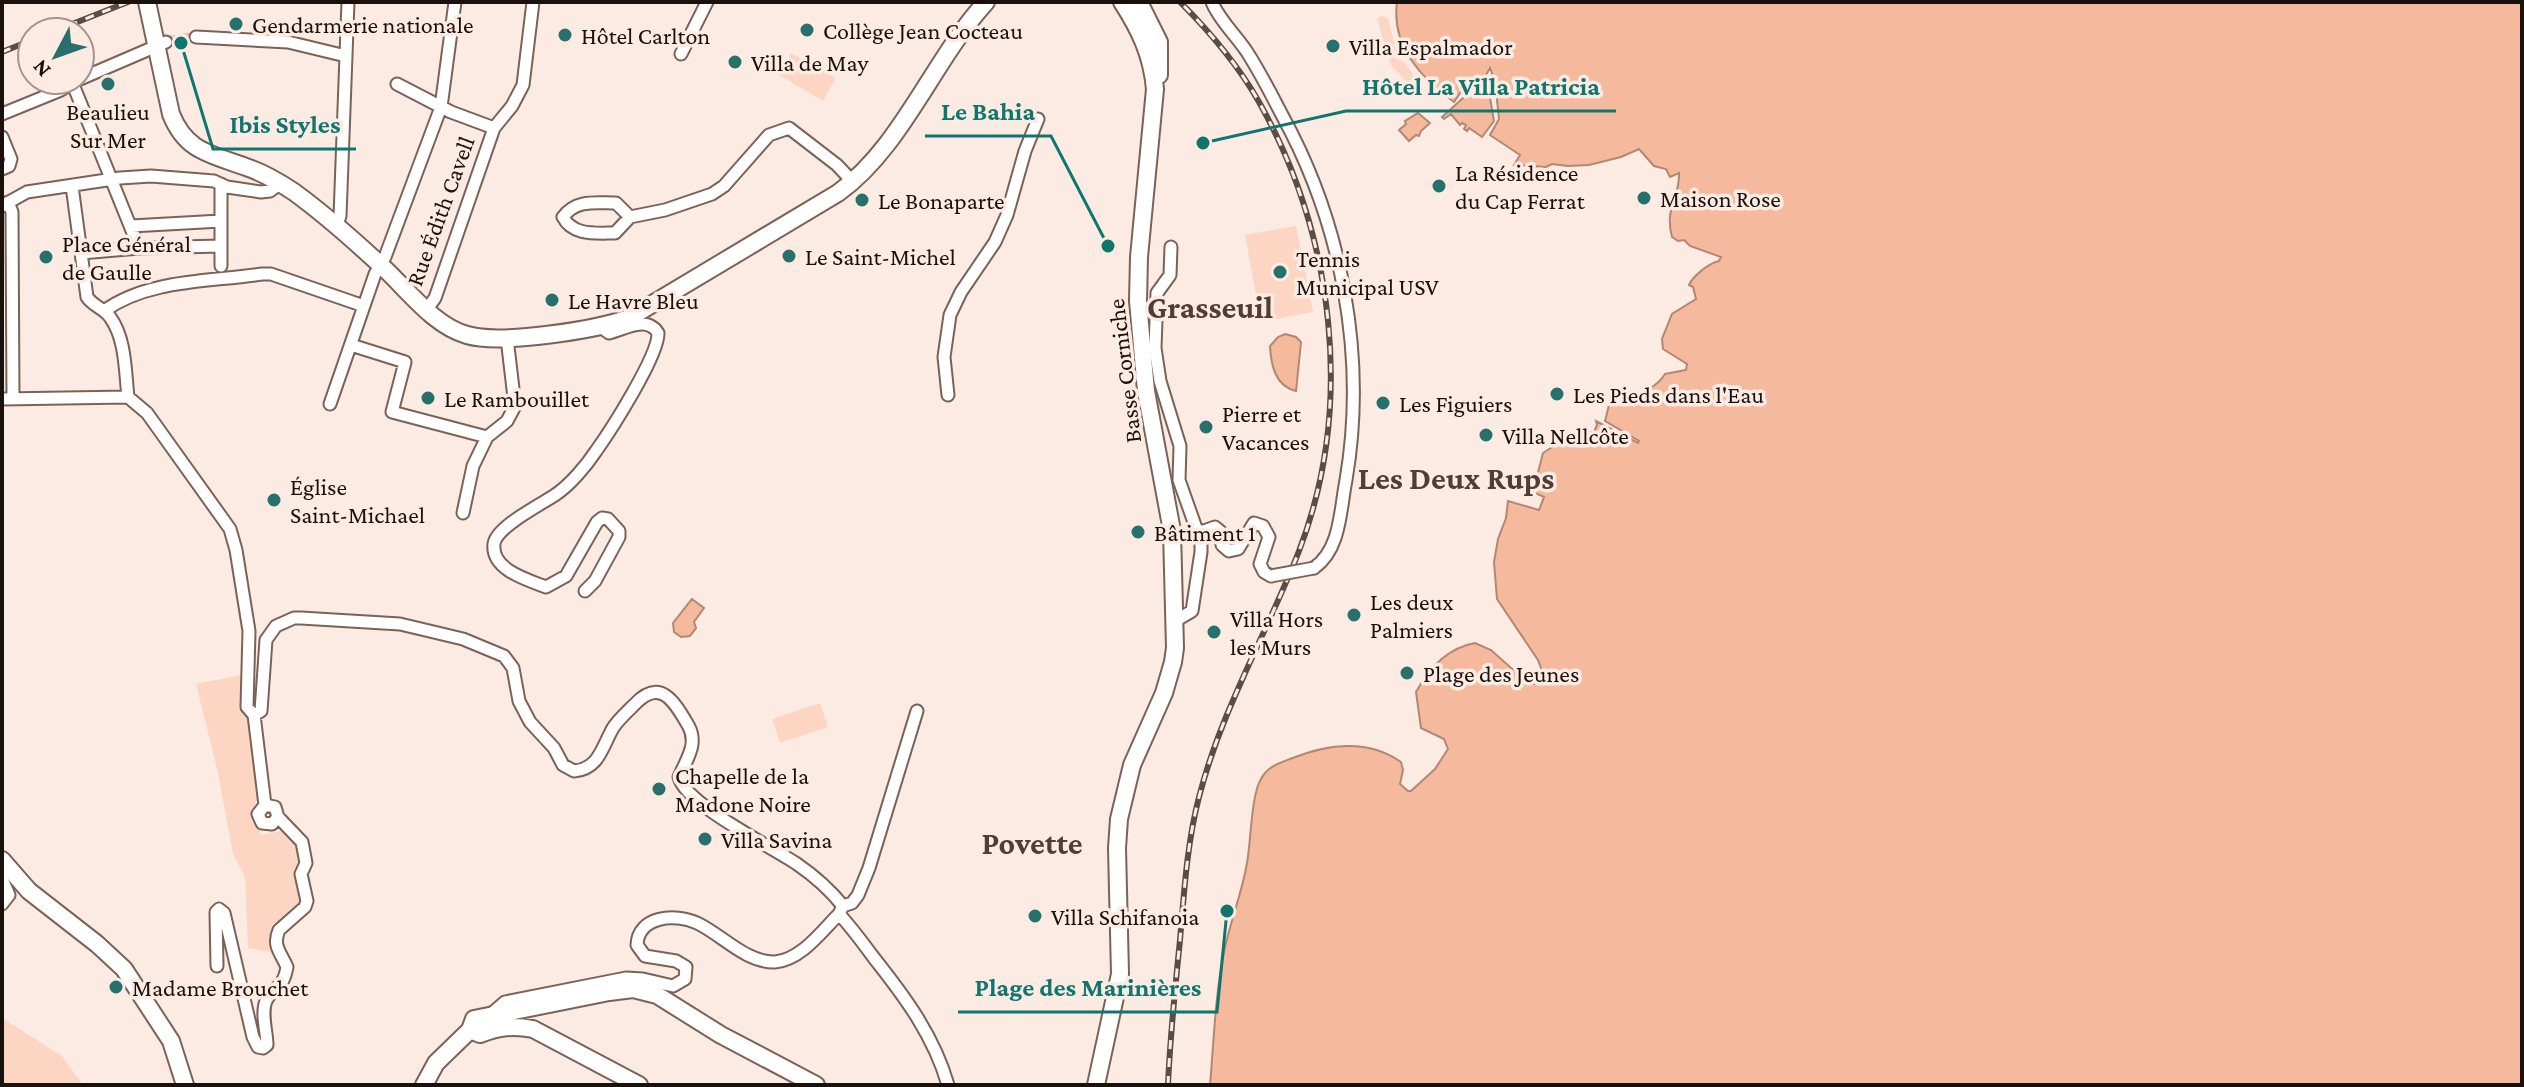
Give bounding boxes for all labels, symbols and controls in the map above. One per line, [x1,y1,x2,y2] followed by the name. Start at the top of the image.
[252,11,474,38] place label: Gendarmerie nationale
[227,15,245,33] marker: Gendarmerie nationale
[16,16,96,96] north arrow
[823,17,1023,44] place label: Collège Jean Cocteau
[798,21,816,39] marker: Collège Jean Cocteau
[581,22,710,49] place label: Hôtel Carlton
[556,26,574,44] marker: Hôtel Carlton
[1349,33,1513,60] place label: Villa Espalmador
[1324,37,1342,55] marker: Villa Espalmador
[751,49,869,76] place label: Villa de May
[726,53,744,71] marker: Villa de May
[27,55,56,83] text: N
[1346,61,1616,111] callout: Hôtel La Villa Patricia
[1362,72,1600,101] text: Hôtel La Villa Patricia
[99,75,117,93] marker: Beaulieu Sur Mer
[925,86,1051,136] callout: Le Bahia
[941,97,1035,126] text: Le Bahia
[66,98,150,153] place label: Beaulieu Sur Mer
[213,99,356,149] callout: Ibis Styles
[230,110,341,139] text: Ibis Styles
[400,133,480,289] street label: Rue Édith Cavell
[1455,159,1586,214] place label: La Résidence du Cap Ferrat
[1430,177,1448,195] marker: La Résidence du Cap Ferrat
[1660,185,1781,212] place label: Maison Rose
[878,187,1005,214] place label: Le Bonaparte
[1635,189,1653,207] marker: Maison Rose
[853,191,871,209] marker: Le Bonaparte
[62,230,191,285] place label: Place Général de Gaulle
[805,243,956,270] place label: Le Saint-Michel
[1296,245,1439,300] place label: Tennis Municipal USV
[780,247,798,265] marker: Le Saint-Michel
[37,248,55,266] marker: Place Général de Gaulle
[1271,263,1289,281] marker: Tennis Municipal USV
[568,287,699,314] place label: Le Havre Bleu
[1147,289,1273,325] district label: Grasseuil
[543,291,561,309] marker: Le Havre Bleu
[1102,297,1146,445] street label: Basse Corniche
[1573,381,1764,408] place label: Les Pieds dans l'Eau
[444,385,590,412] place label: Le Rambouillet
[1548,385,1566,403] marker: Les Pieds dans l'Eau
[419,389,437,407] marker: Le Rambouillet
[1399,390,1512,417] place label: Les Figuiers
[1374,394,1392,412] marker: Les Figuiers
[1222,400,1310,455] place label: Pierre et Vacances
[1197,418,1215,436] marker: Pierre et Vacances
[1502,422,1629,449] place label: Villa Nellcôte
[1477,426,1495,444] marker: Villa Nellcôte
[1358,460,1554,496] district label: Les Deux Rups
[290,473,425,528] place label: Église Saint-Michael
[265,491,283,509] marker: Église Saint-Michael
[1154,519,1256,546] place label: Bâtiment 1
[1129,523,1147,541] marker: Bâtiment 1
[1370,588,1454,643] place label: Les deux Palmiers
[1230,605,1323,660] place label: Villa Hors les Murs
[1345,606,1363,624] marker: Les deux Palmiers
[1205,623,1223,641] marker: Villa Hors les Murs
[1423,660,1579,687] place label: Plage des Jeunes
[1398,664,1416,682] marker: Plage des Jeunes
[675,762,811,817] place label: Chapelle de la Madone Noire
[650,780,668,798] marker: Chapelle de la Madone Noire
[981,825,1083,861] district label: Povette
[721,826,832,853] place label: Villa Savina
[696,830,714,848] marker: Villa Savina
[1051,903,1199,930] place label: Villa Schifanoia
[1026,907,1044,925] marker: Villa Schifanoia
[958,962,1217,1012] callout: Plage des Marinières
[975,973,1201,1002] text: Plage des Marinières
[132,974,309,1001] place label: Madame Brouchet
[107,978,125,996] marker: Madame Brouchet

